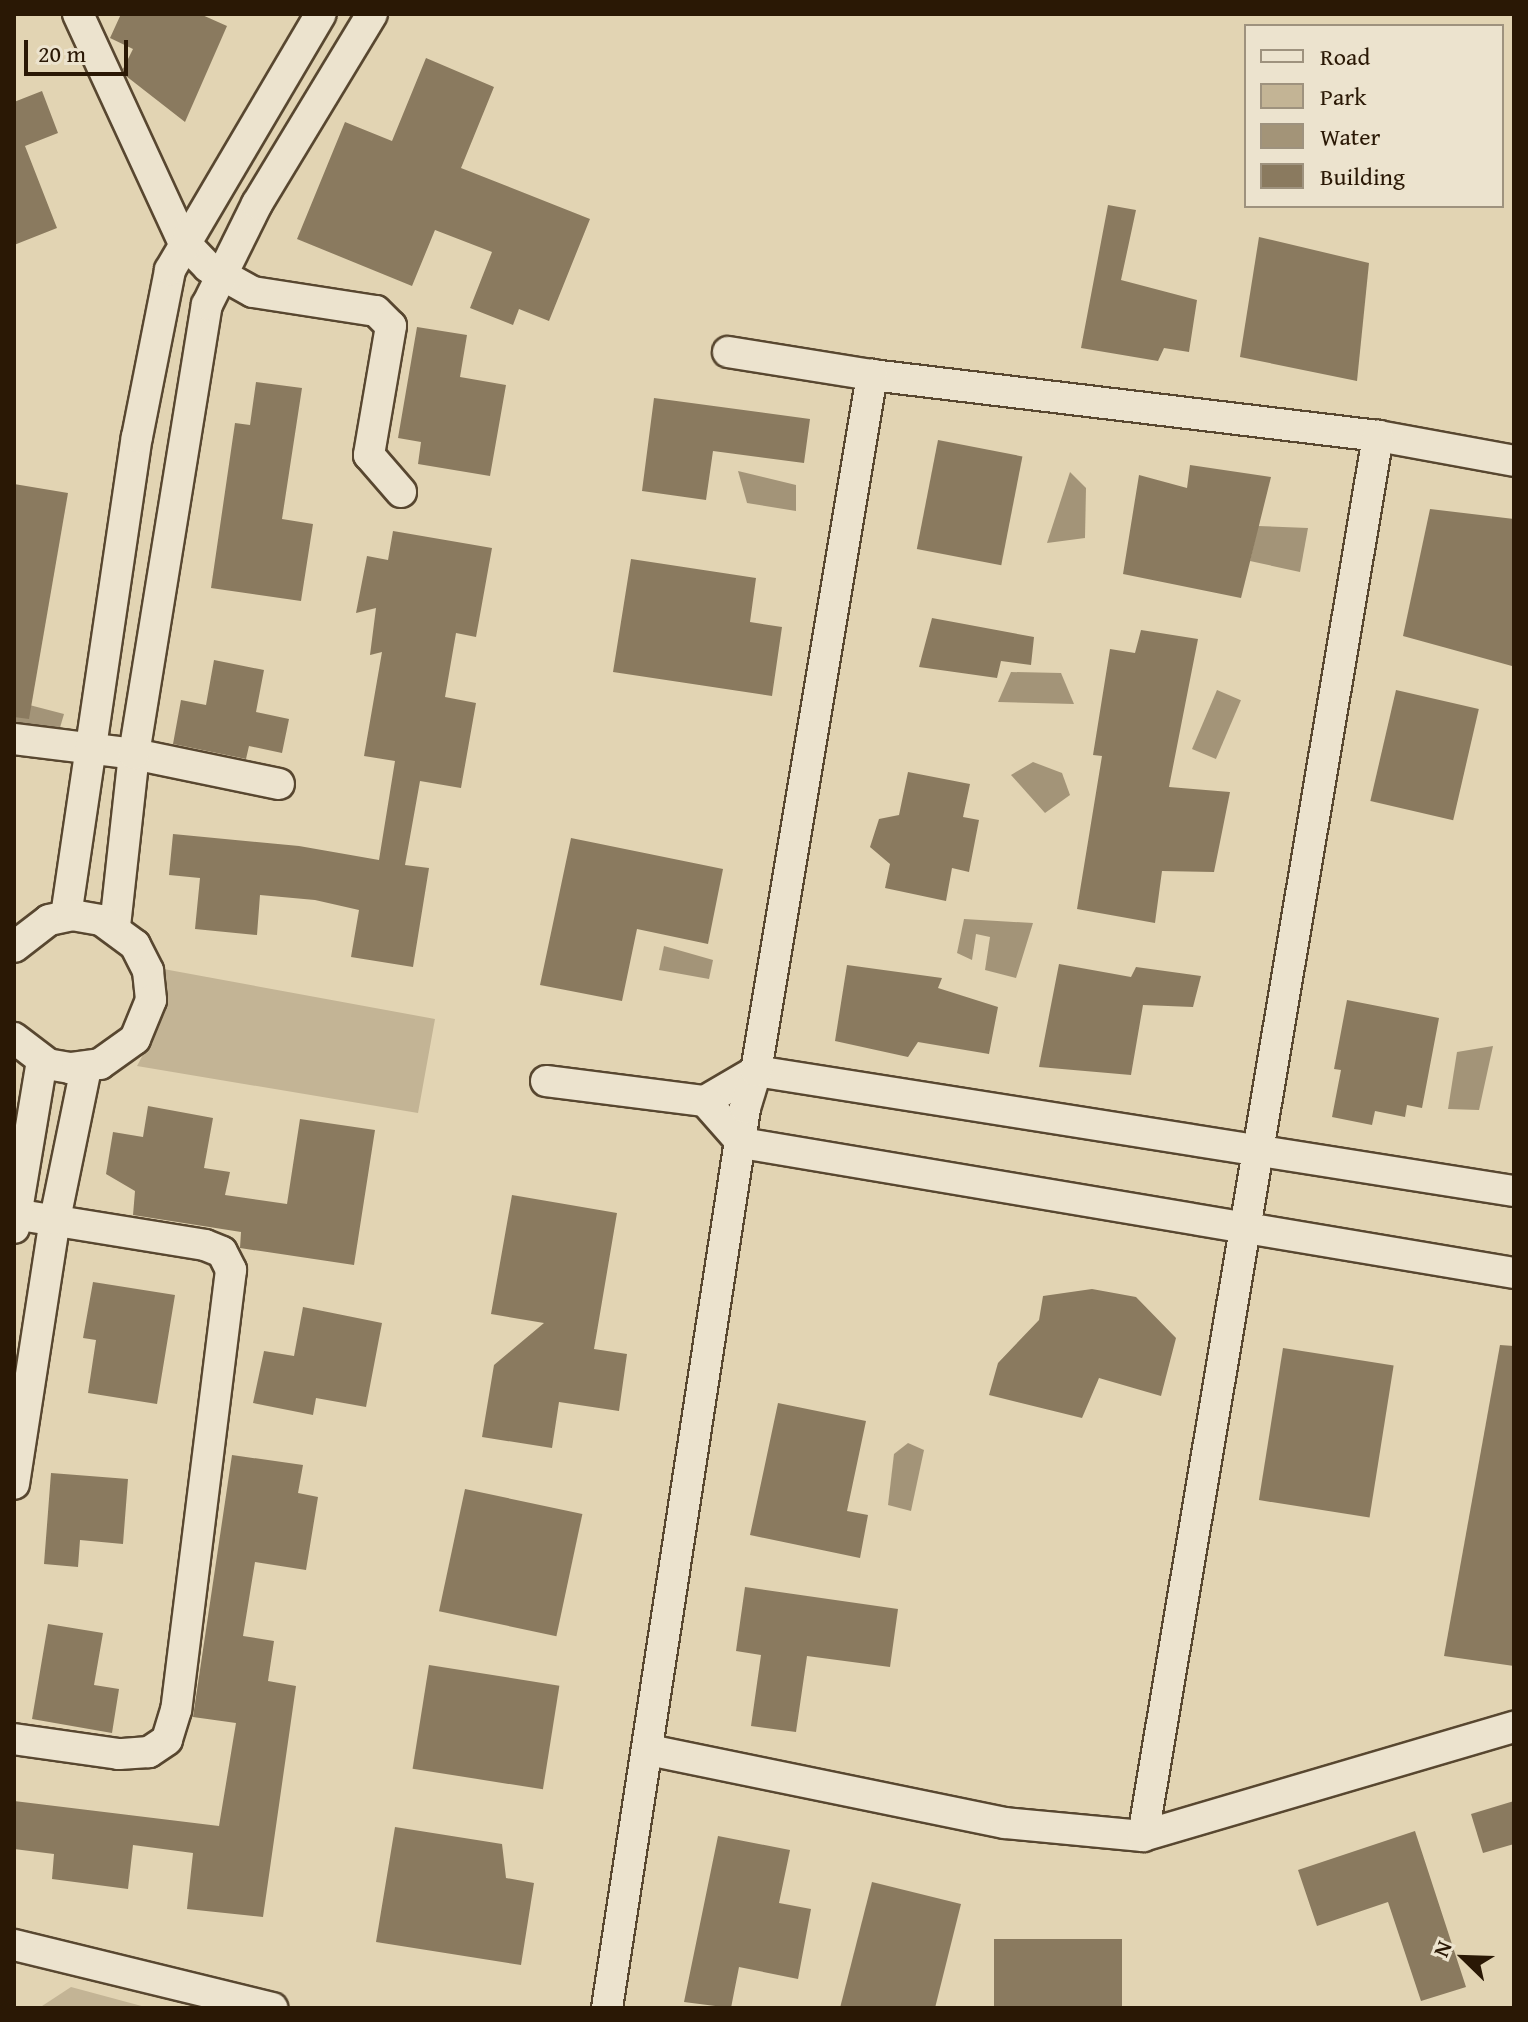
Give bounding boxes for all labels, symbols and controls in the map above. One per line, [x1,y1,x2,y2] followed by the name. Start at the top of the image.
[28,24,132,74] scale bar
[1244,24,1504,208] legend
[38,36,86,71] text: 20 m
[1320,39,1370,74] text: Road
[1320,79,1366,114] text: Park
[1320,119,1380,154] text: Water
[1320,159,1405,194] text: Building
[1424,1918,1504,1998] north arrow
[1424,1936,1460,1962] text: N

